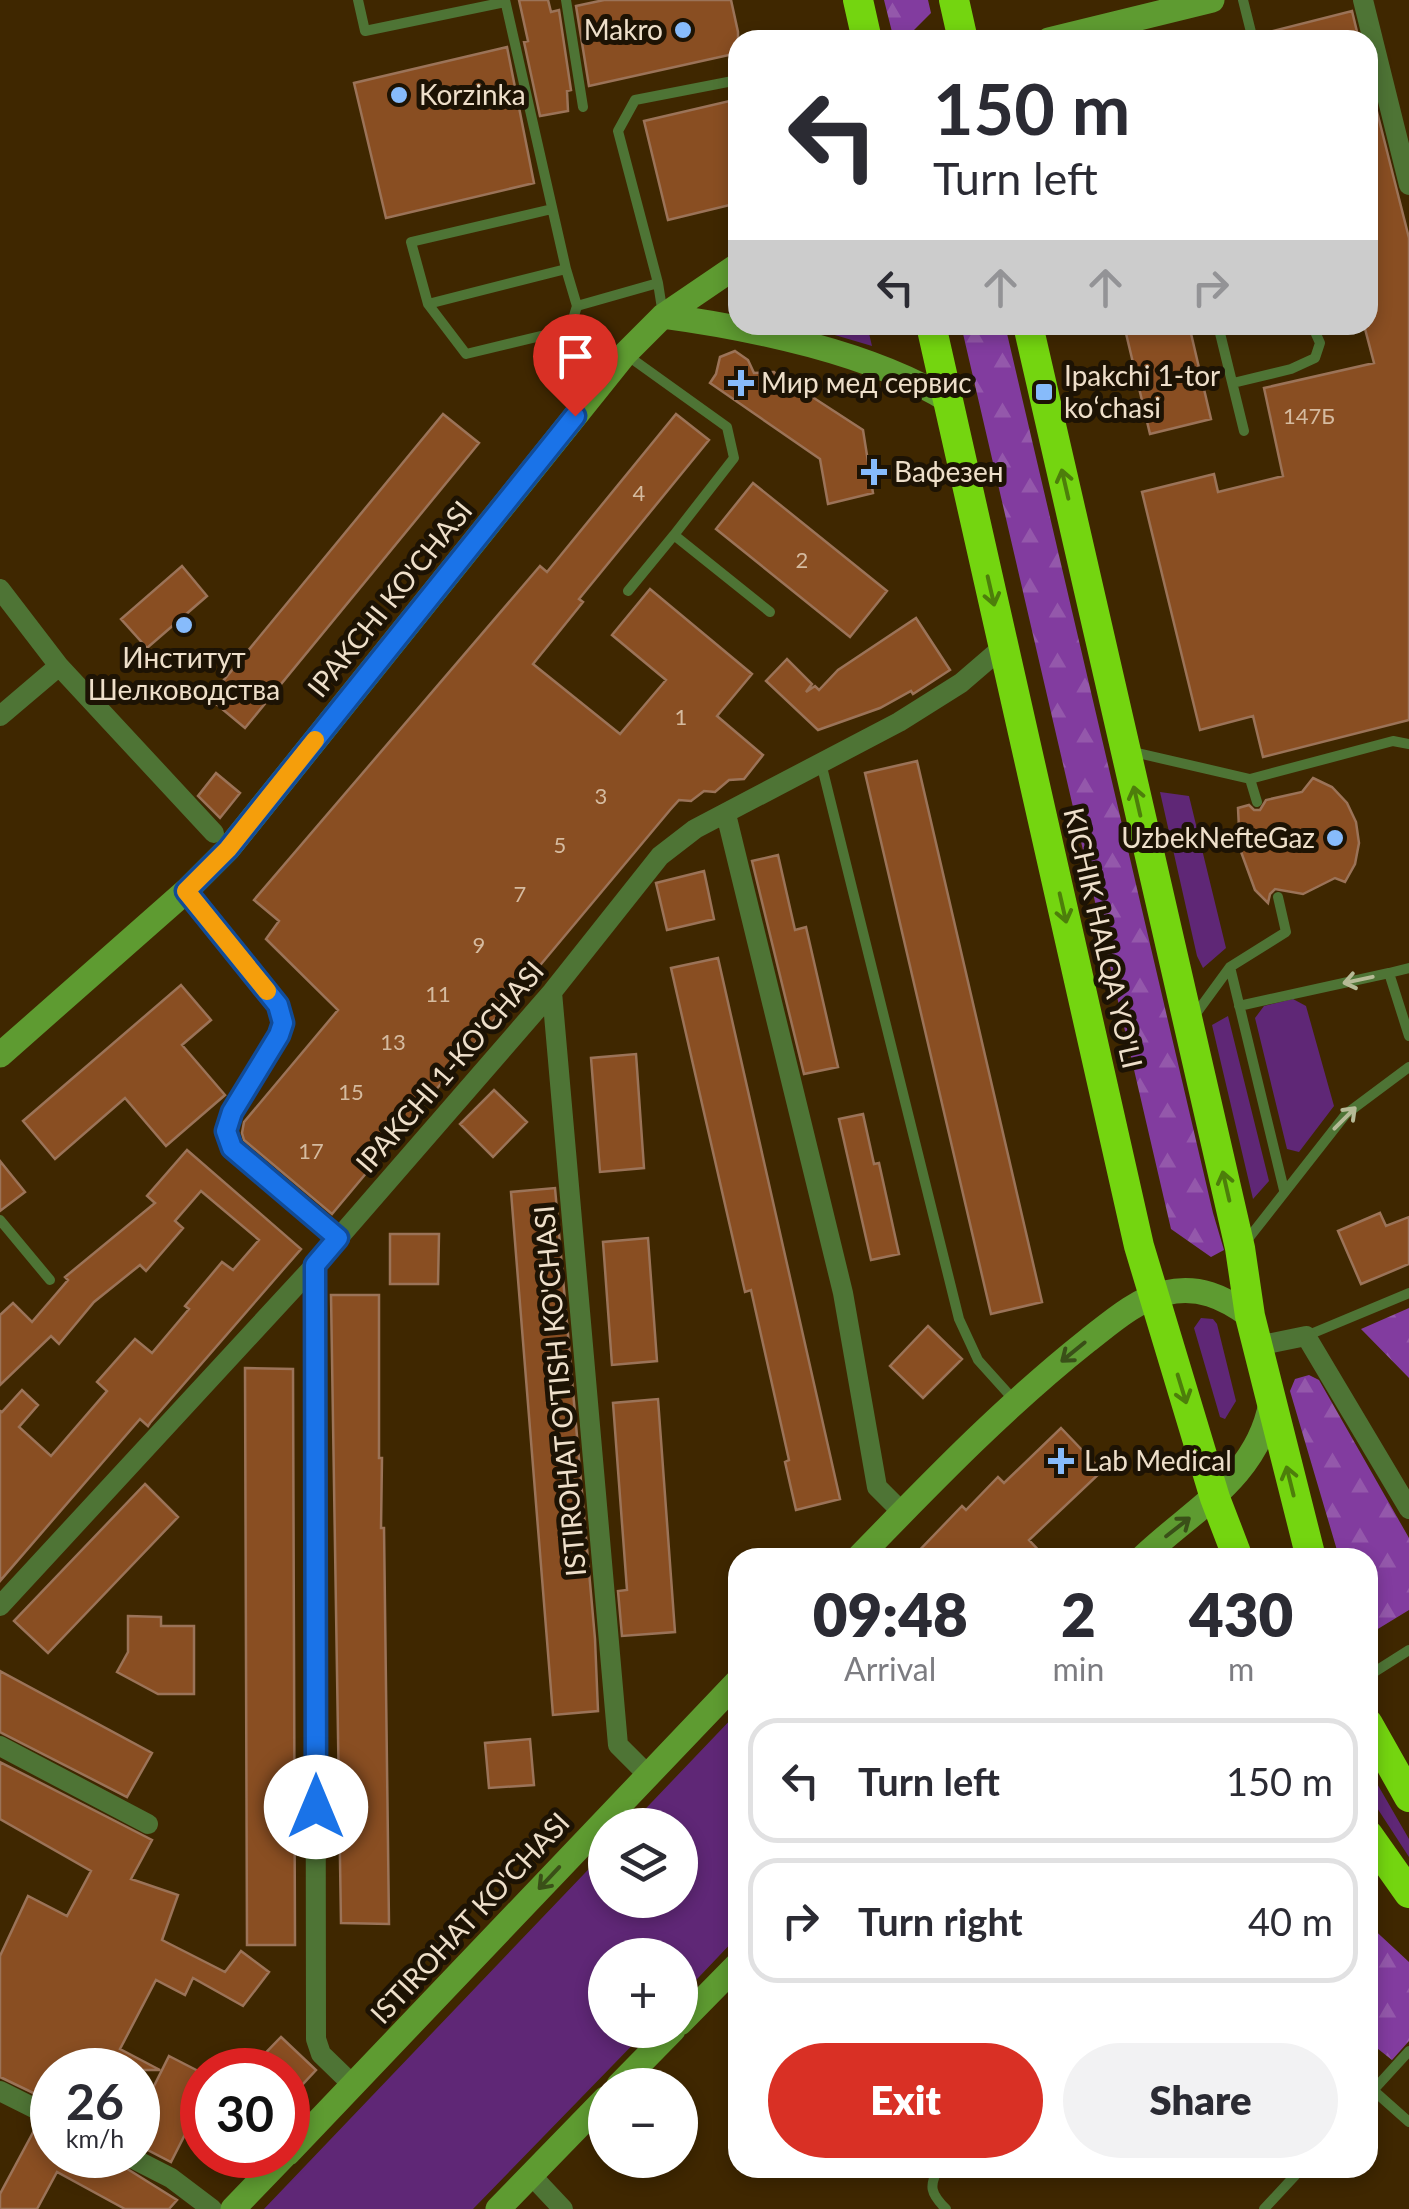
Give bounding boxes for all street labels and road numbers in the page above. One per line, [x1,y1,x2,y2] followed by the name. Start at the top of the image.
[300,494,479,703] street label: IPAKCHI KO'CHASI
[1057,804,1151,1071] street label: KICHIK HALQA YO'LI
[348,954,550,1179] street label: IPAKCHI 1-KO'CHASI
[526,1204,592,1578] street label: ISTIROHAT O'TISH KO'CHASI
[363,1805,576,2030] street label: ISTIROHAT KO'CHASI

